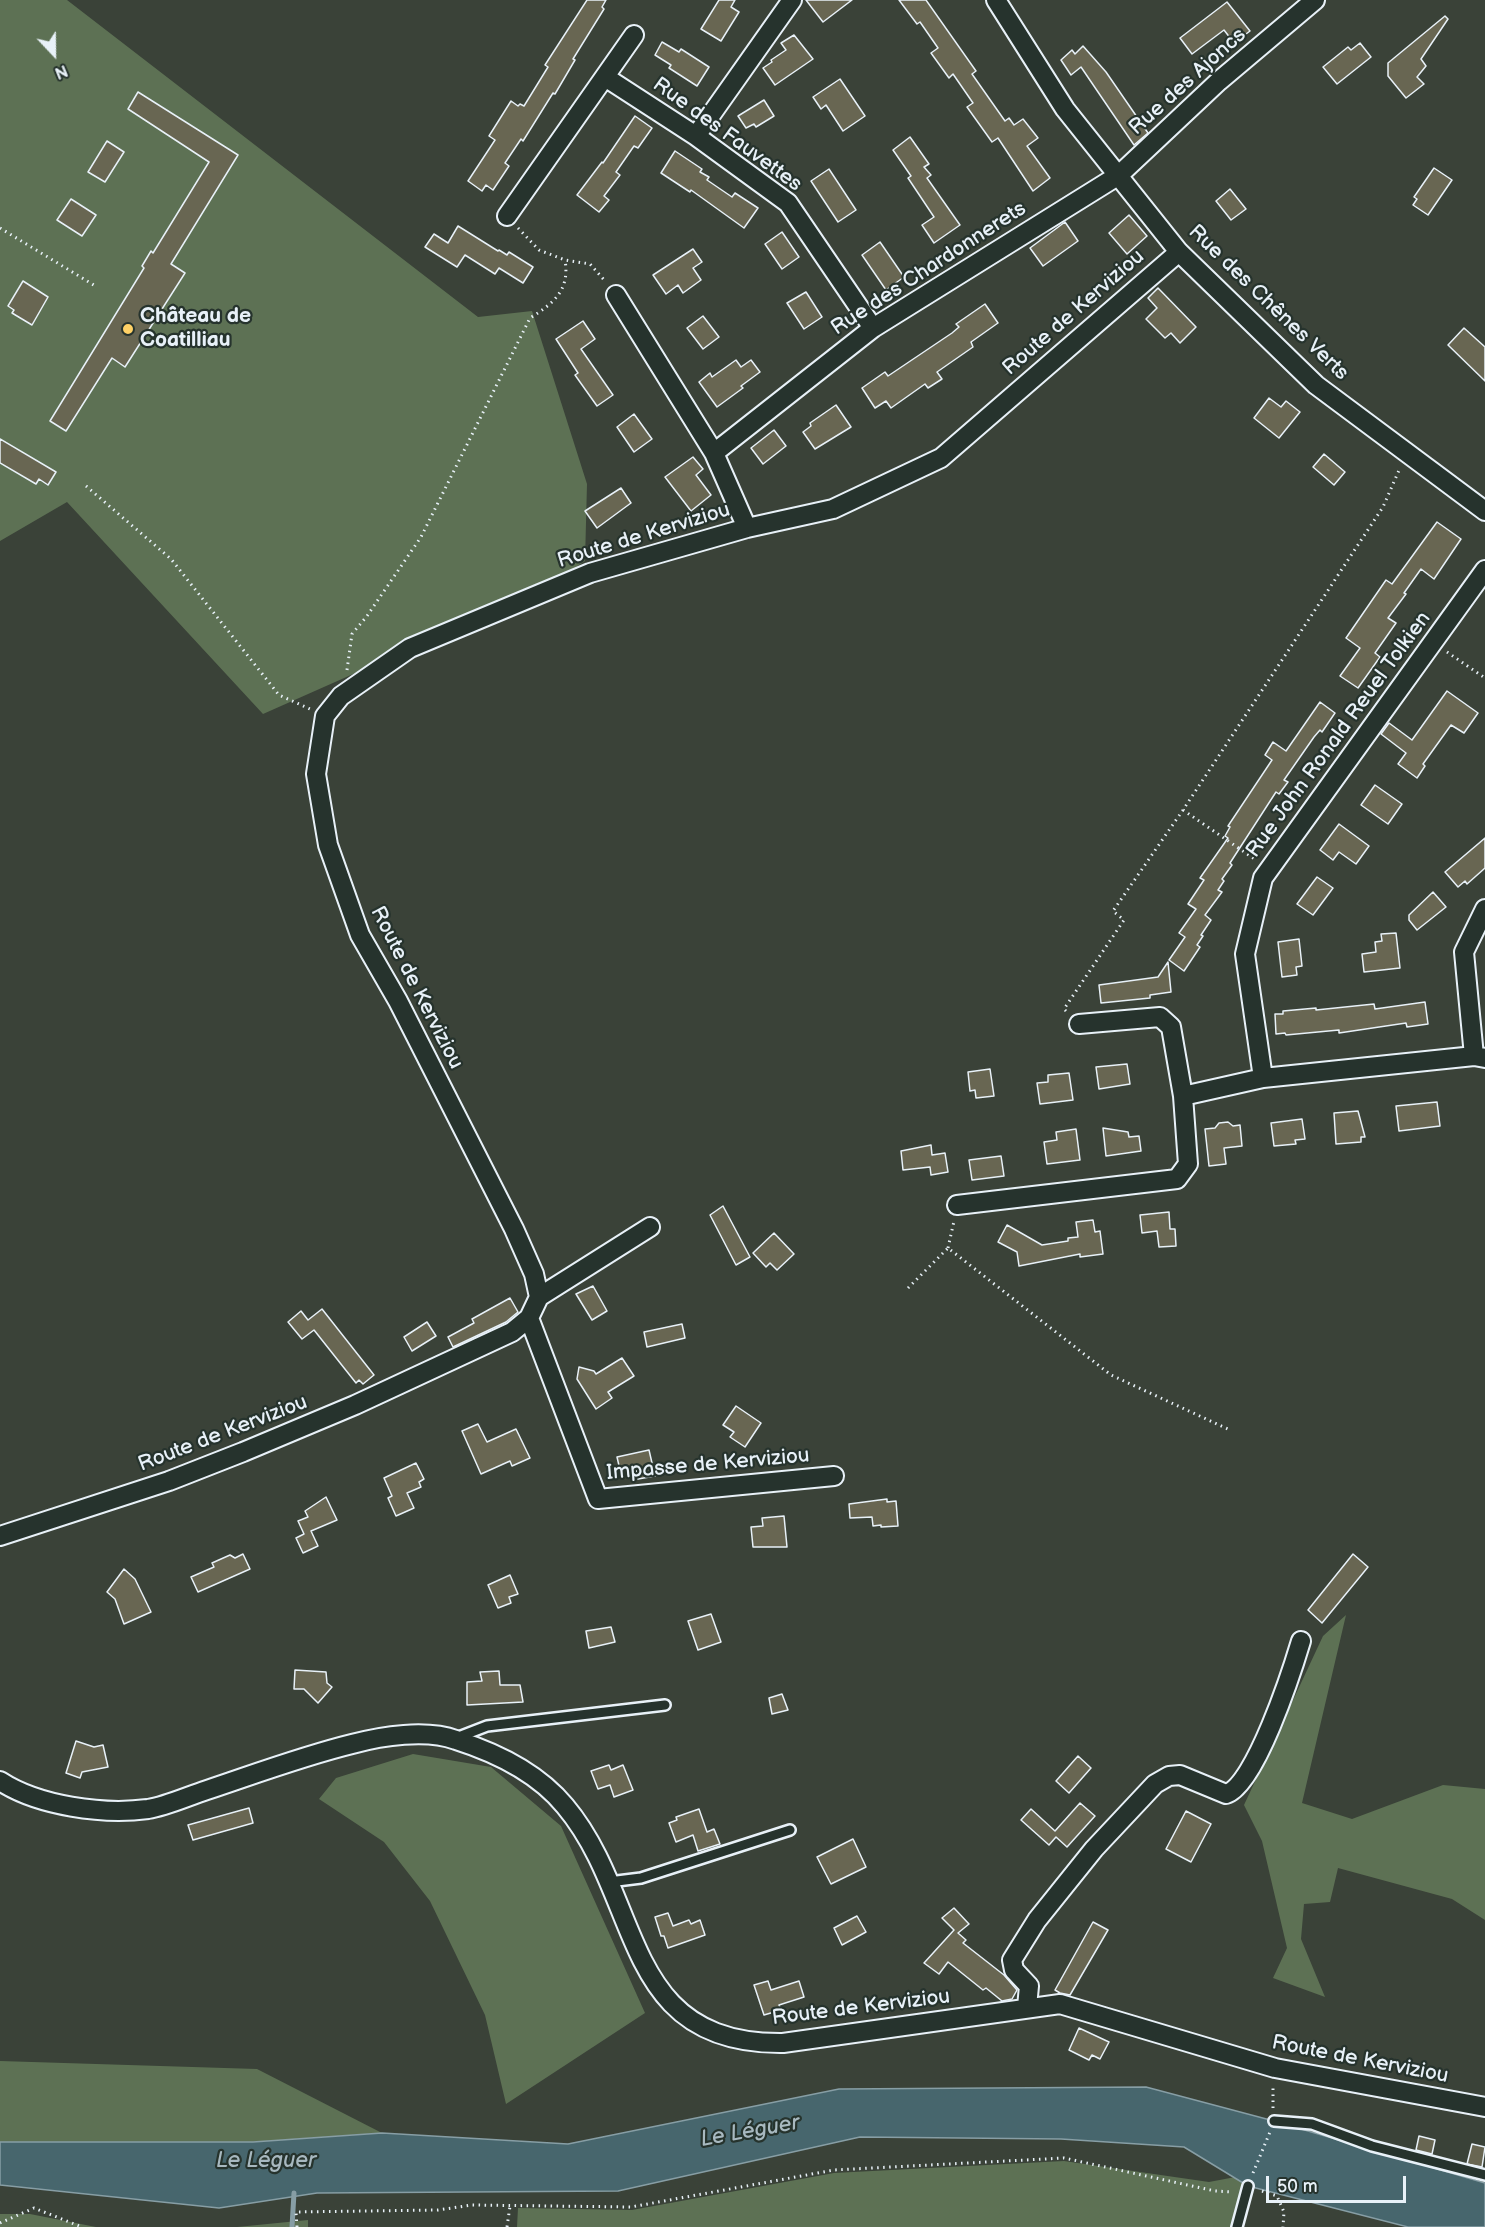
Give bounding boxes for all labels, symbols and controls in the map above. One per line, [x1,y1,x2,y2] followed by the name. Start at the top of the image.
[1124,23,1252,141] street label: Rue des Ajoncs
[24,24,84,84] north arrow
[52,60,70,82] text: N
[648,72,806,198] street label: Rue des Fauvettes
[827,197,1031,341] street label: Rue des Chardonnerets
[1183,220,1353,386] street label: Rue des Chênes Verts
[998,245,1150,381] street label: Route de Kerviziou
[140,304,251,354] place label: Château de Coatilliau
[121,322,135,336] marker: Château de Coatilliau
[555,498,733,574] street label: Route de Kerviziou
[1241,607,1437,863] street label: Rue John Ronald Reuel Tolkien
[364,902,468,1074] street label: Route de Kerviziou
[135,1390,311,1478] street label: Route de Kerviziou
[605,1444,811,1486] street label: Impasse de Kerviziou
[771,1985,951,2031] street label: Route de Kerviziou
[1270,2031,1450,2089] street label: Route de Kerviziou
[698,2110,802,2154] water label: Le Léguer
[216,2148,316,2174] water label: Le Léguer
[1269,2164,1408,2202] scale bar
[1277,2176,1318,2197] text: 50 m

